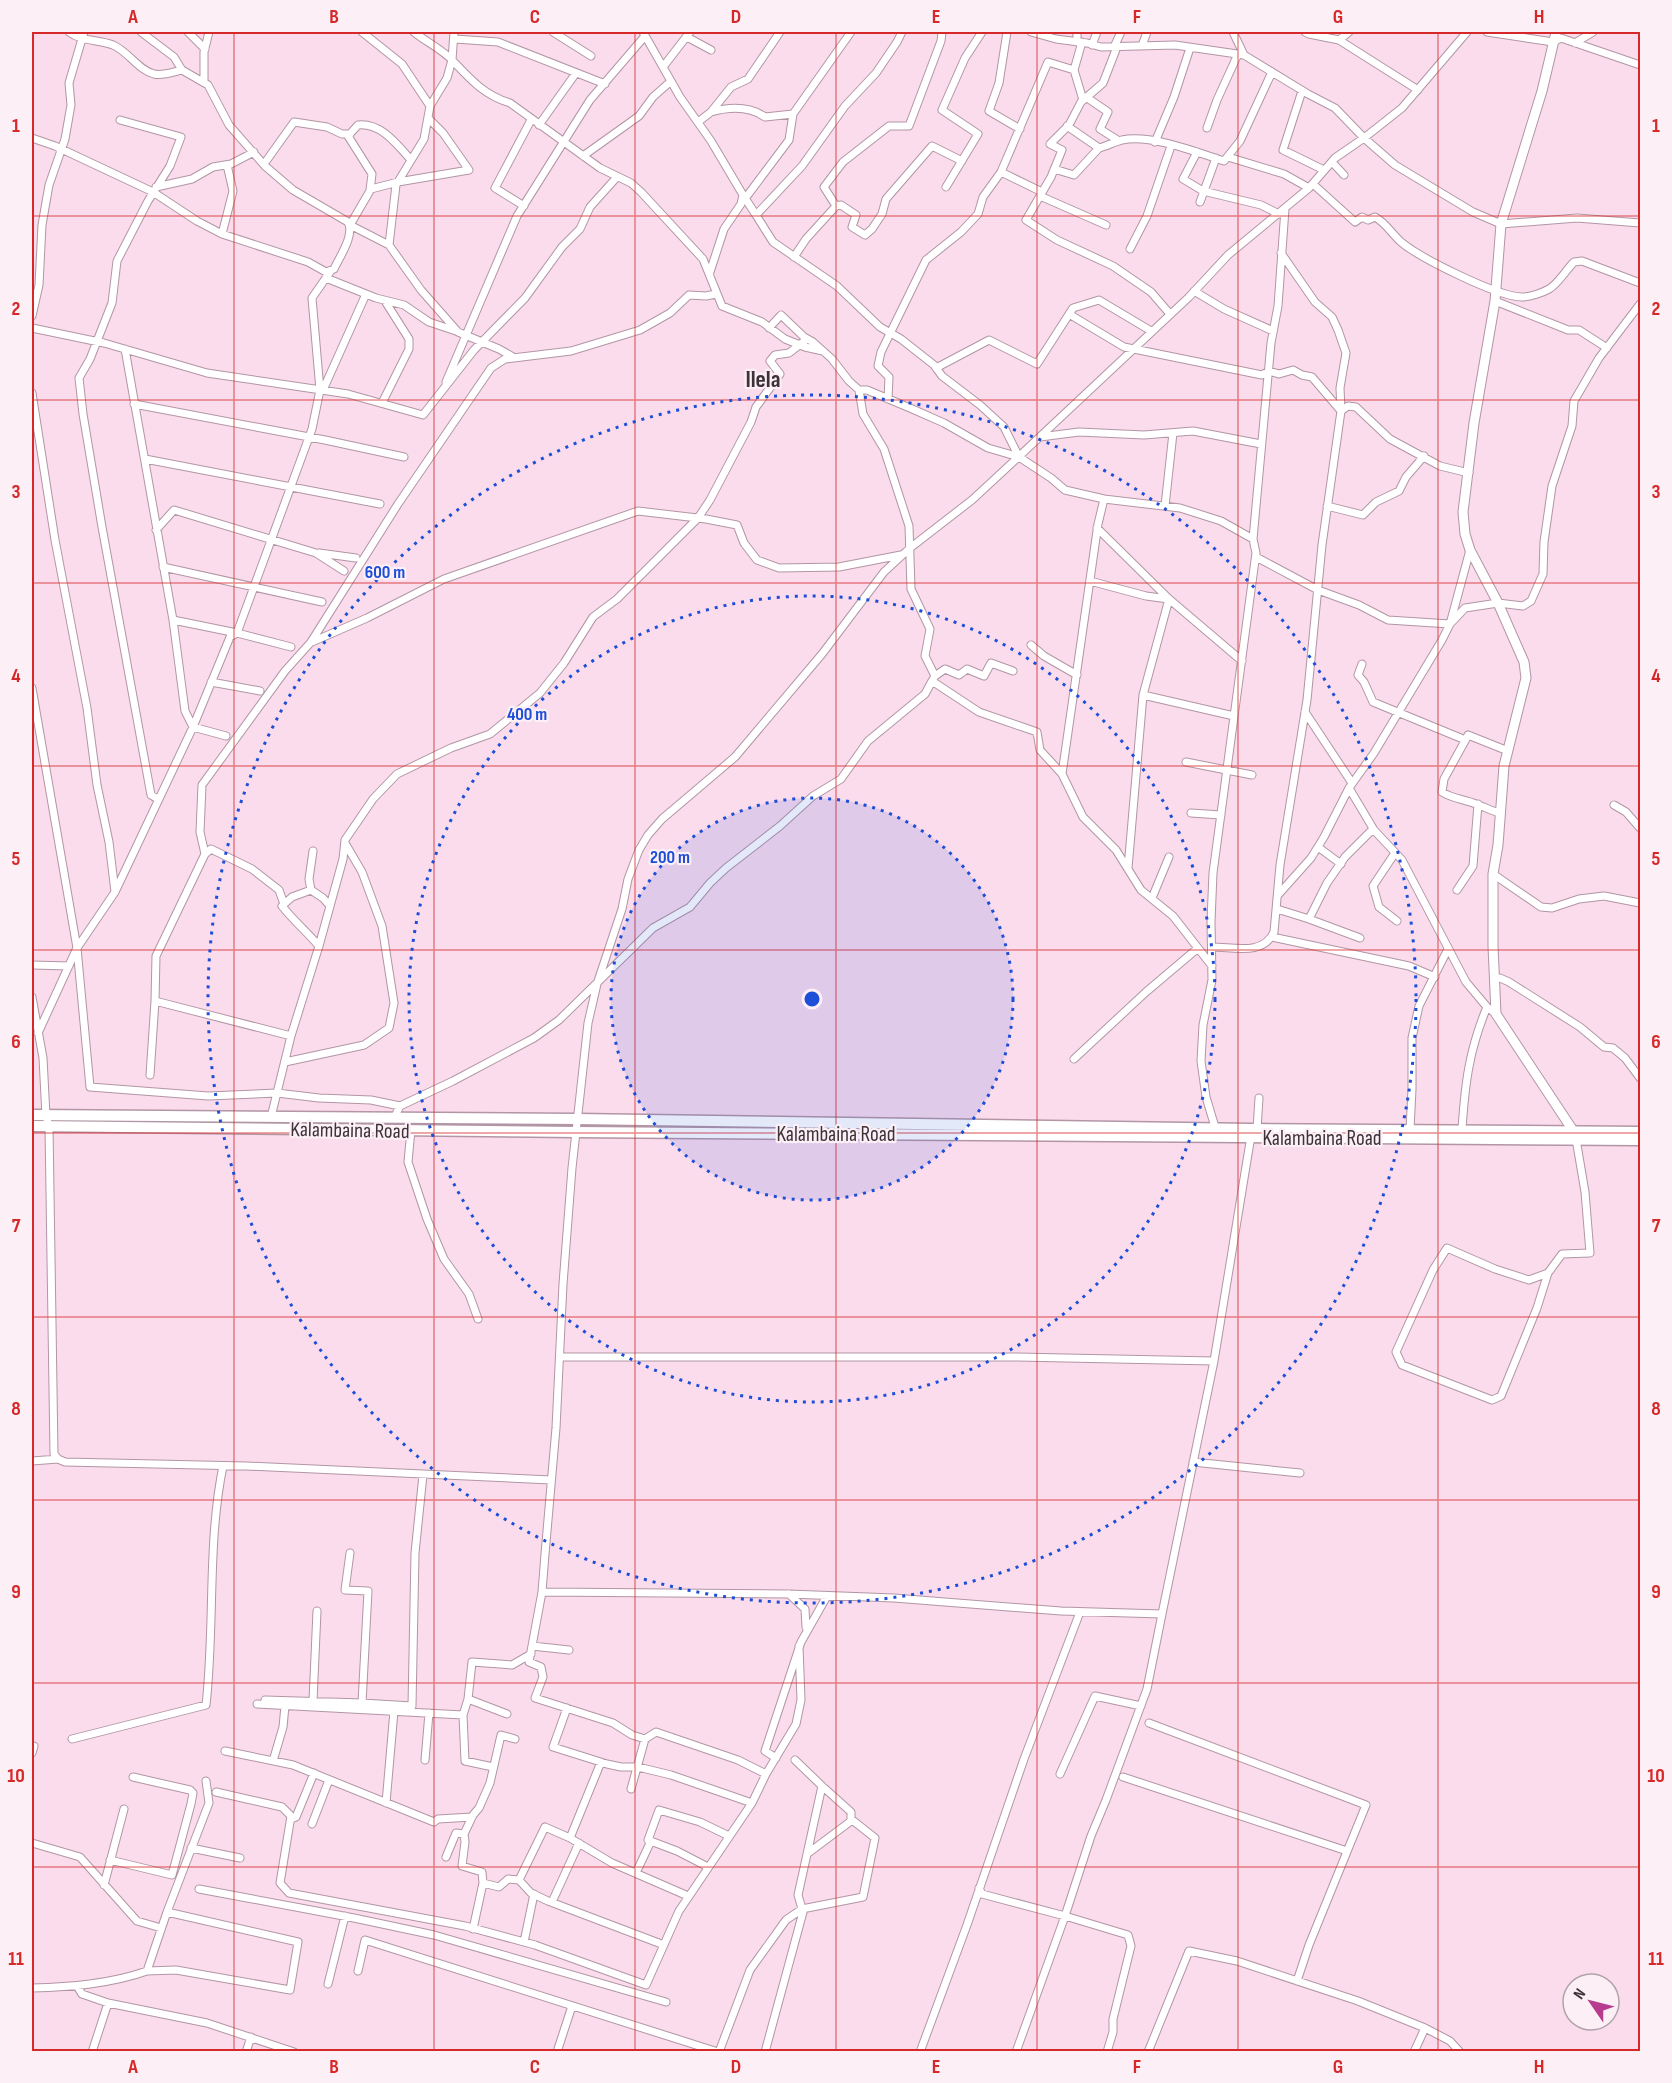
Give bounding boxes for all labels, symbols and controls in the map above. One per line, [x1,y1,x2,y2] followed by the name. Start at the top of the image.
[127,5,138,29] text: A
[329,5,339,29] text: B
[530,5,540,29] text: C
[731,5,741,29] text: D
[932,5,940,29] text: E
[1133,5,1141,29] text: F
[1333,5,1343,29] text: G
[1534,5,1544,29] text: H
[12,114,20,138] text: 1
[1652,114,1660,138] text: 1
[12,297,20,321] text: 2
[1652,297,1660,321] text: 2
[745,365,781,394] district label: Ilela
[12,480,21,504] text: 3
[1652,480,1661,504] text: 3
[365,562,405,583] text: 600 m
[11,664,21,688] text: 4
[1651,664,1661,688] text: 4
[507,704,547,725] text: 400 m
[12,847,21,871] text: 5
[650,847,690,868] text: 200 m
[1652,847,1661,871] text: 5
[802,989,822,1009] centre of rings
[11,1030,21,1054] text: 6
[1651,1030,1661,1054] text: 6
[290,1117,410,1144] street label: Kalambaina Road
[776,1122,896,1147] street label: Kalambaina Road
[1262,1126,1382,1151] street label: Kalambaina Road
[12,1214,21,1238] text: 7
[1652,1214,1661,1238] text: 7
[11,1397,21,1421] text: 8
[1651,1397,1661,1421] text: 8
[11,1580,21,1604] text: 9
[1651,1580,1661,1604] text: 9
[7,1764,25,1788] text: 10
[1647,1764,1665,1788] text: 10
[8,1947,24,1971] text: 11
[1648,1947,1664,1971] text: 11
[1561,1972,1621,2032] north arrow
[1570,1985,1590,2003] text: N
[127,2055,138,2079] text: A
[329,2055,339,2079] text: B
[530,2055,540,2079] text: C
[731,2055,741,2079] text: D
[932,2055,940,2079] text: E
[1133,2055,1141,2079] text: F
[1333,2055,1343,2079] text: G
[1534,2055,1544,2079] text: H

